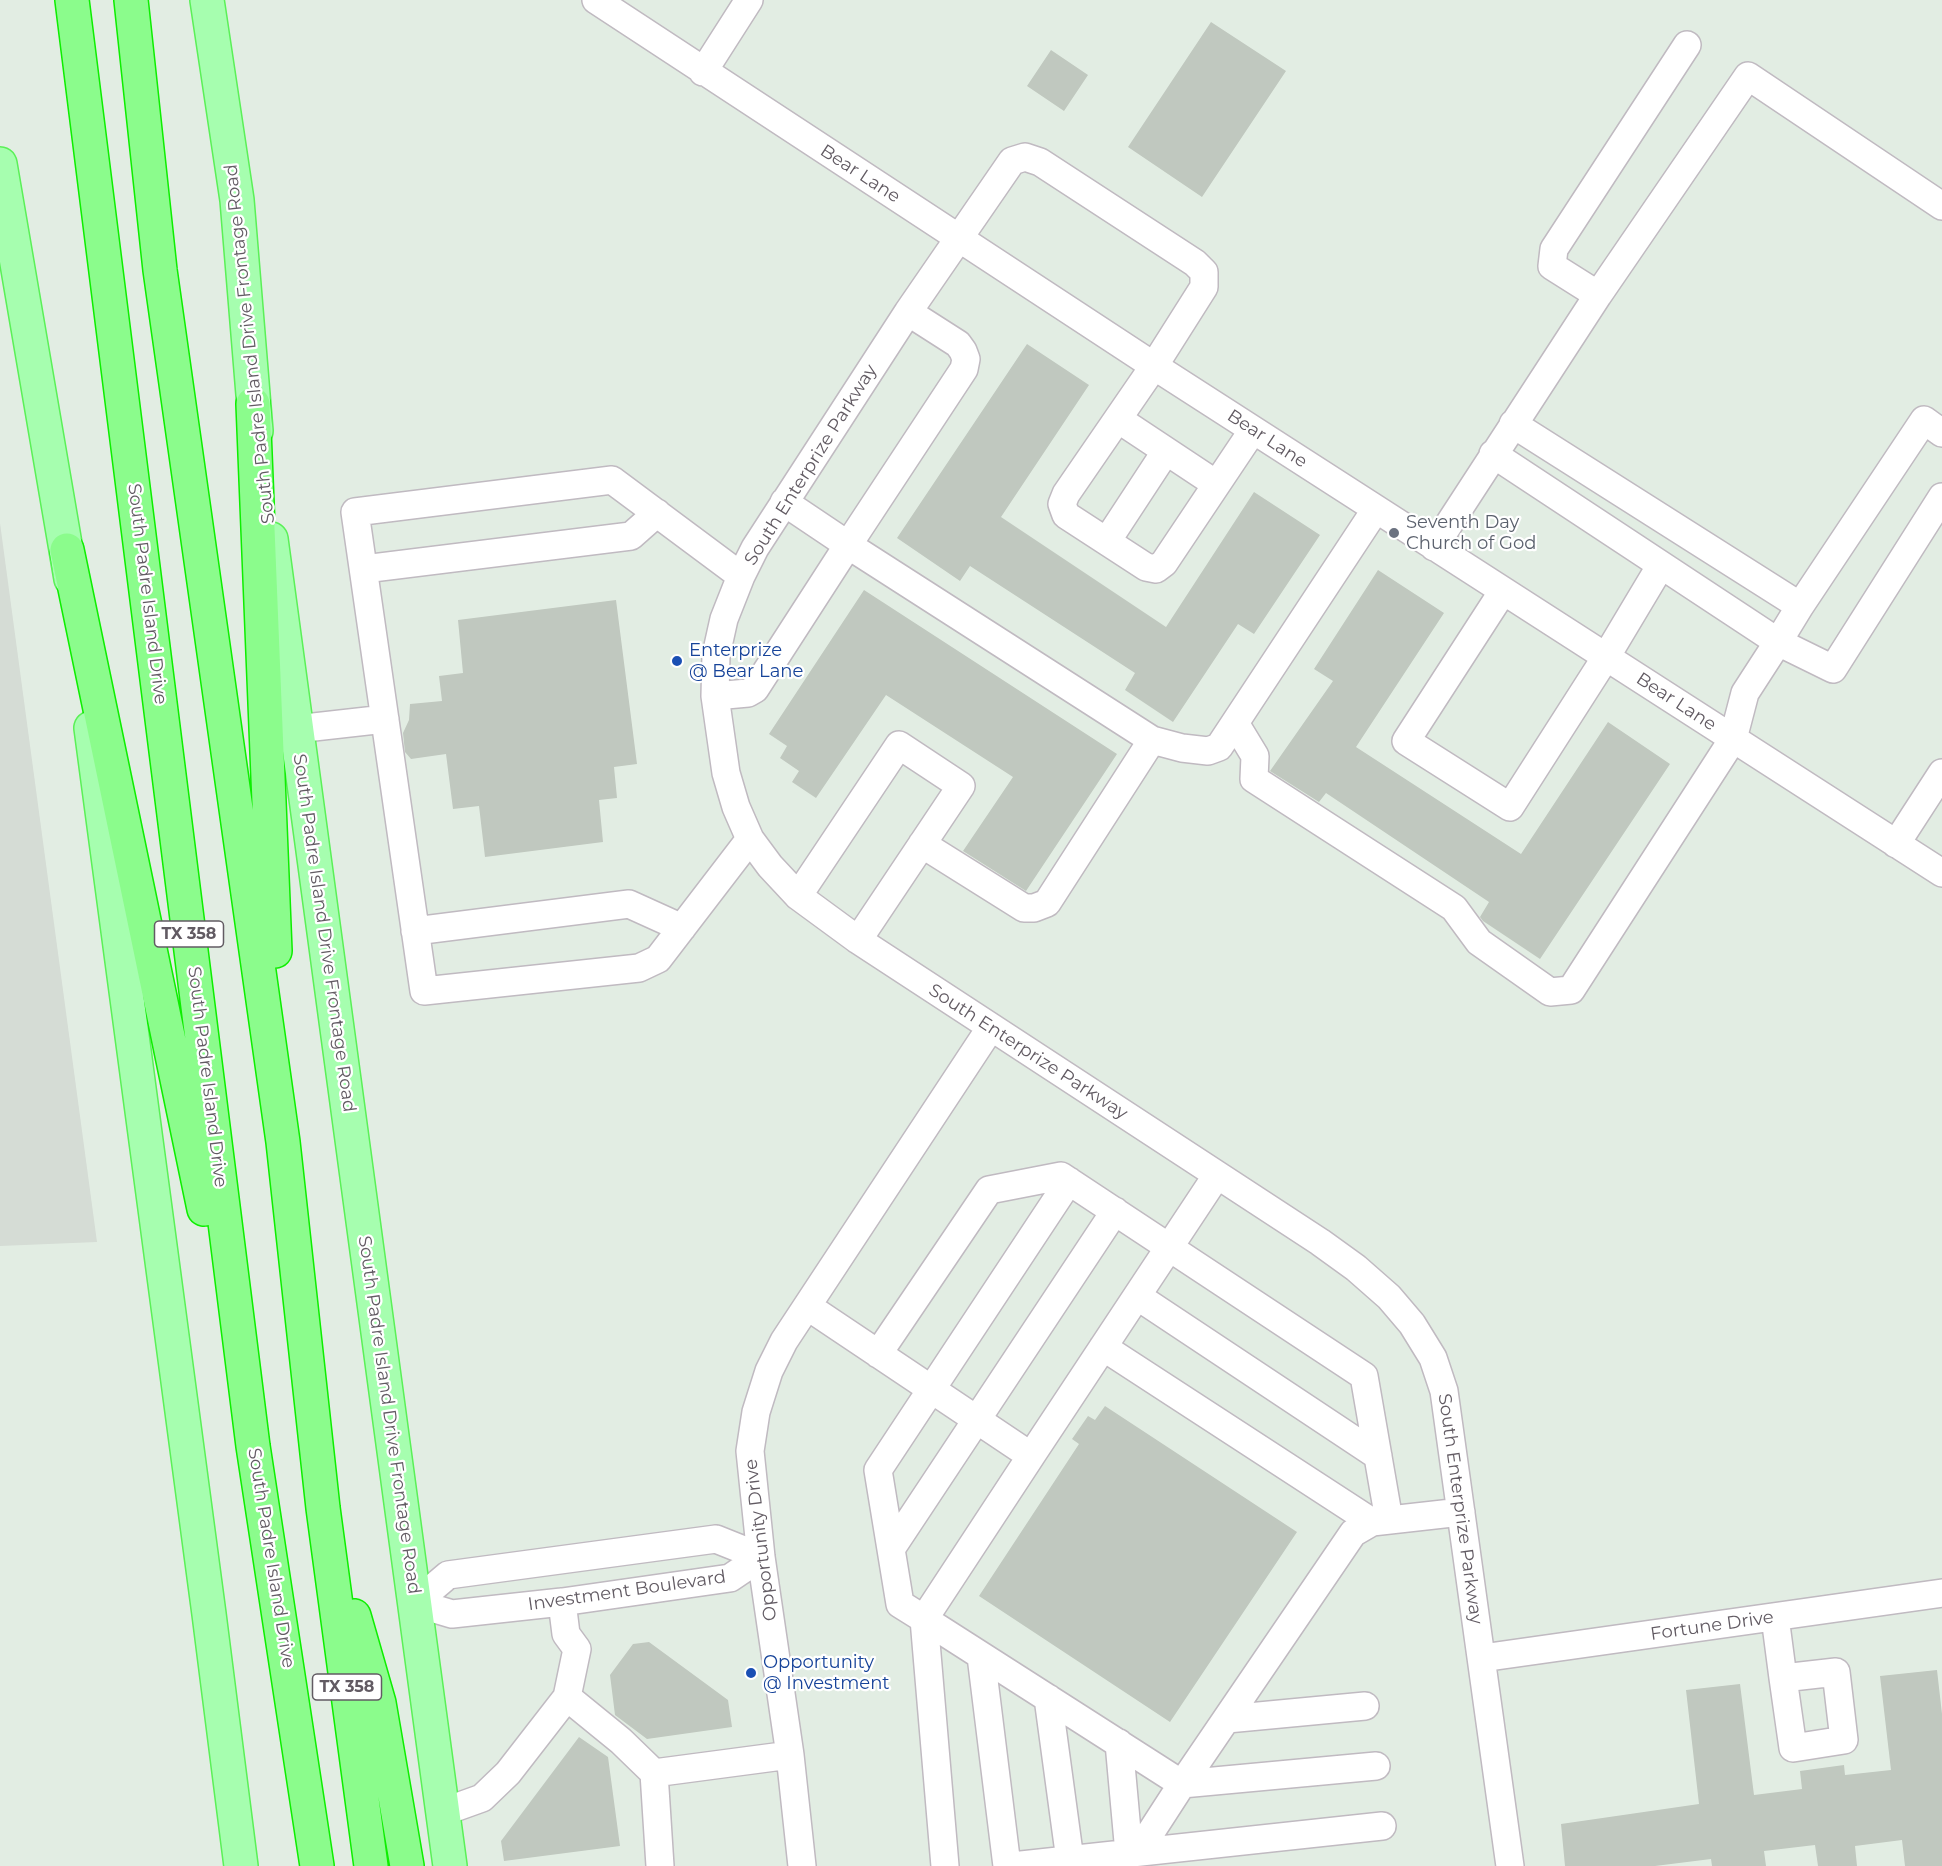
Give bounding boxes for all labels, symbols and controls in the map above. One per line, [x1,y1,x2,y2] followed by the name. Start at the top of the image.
[816,140,904,208] street label: Bear Lane
[220,163,280,525] street label: South Padre Island Drive Frontage Road
[740,361,882,569] street label: South Enterprize Parkway
[1223,405,1311,473] street label: Bear Lane
[123,482,171,706] street label: South Padre Island Drive
[1406,512,1536,554] place label: Seventh Day Church of God
[1387,526,1401,540] marker: Seventh Day Church of God
[689,640,803,682] place label: Enterprize @ Bear Lane
[670,654,684,668] marker: Enterprize @ Bear Lane
[1632,668,1720,736] street label: Bear Lane
[288,752,360,1114] street label: South Padre Island Drive Frontage Road
[154,921,224,947] road number: TX 358
[183,965,231,1189] street label: South Padre Island Drive
[925,980,1131,1124] street label: South Enterprize Parkway
[353,1234,425,1596] street label: South Padre Island Drive Frontage Road
[1433,1392,1487,1626] street label: South Enterprize Parkway
[243,1446,299,1670] street label: South Padre Island Drive
[740,1458,782,1622] street label: Opportunity Drive
[527,1566,727,1616] street label: Investment Boulevard
[1649,1607,1775,1645] street label: Fortune Drive
[763,1652,890,1694] place label: Opportunity @ Investment
[744,1666,758,1680] marker: Opportunity @ Investment
[312,1674,382,1700] road number: TX 358

